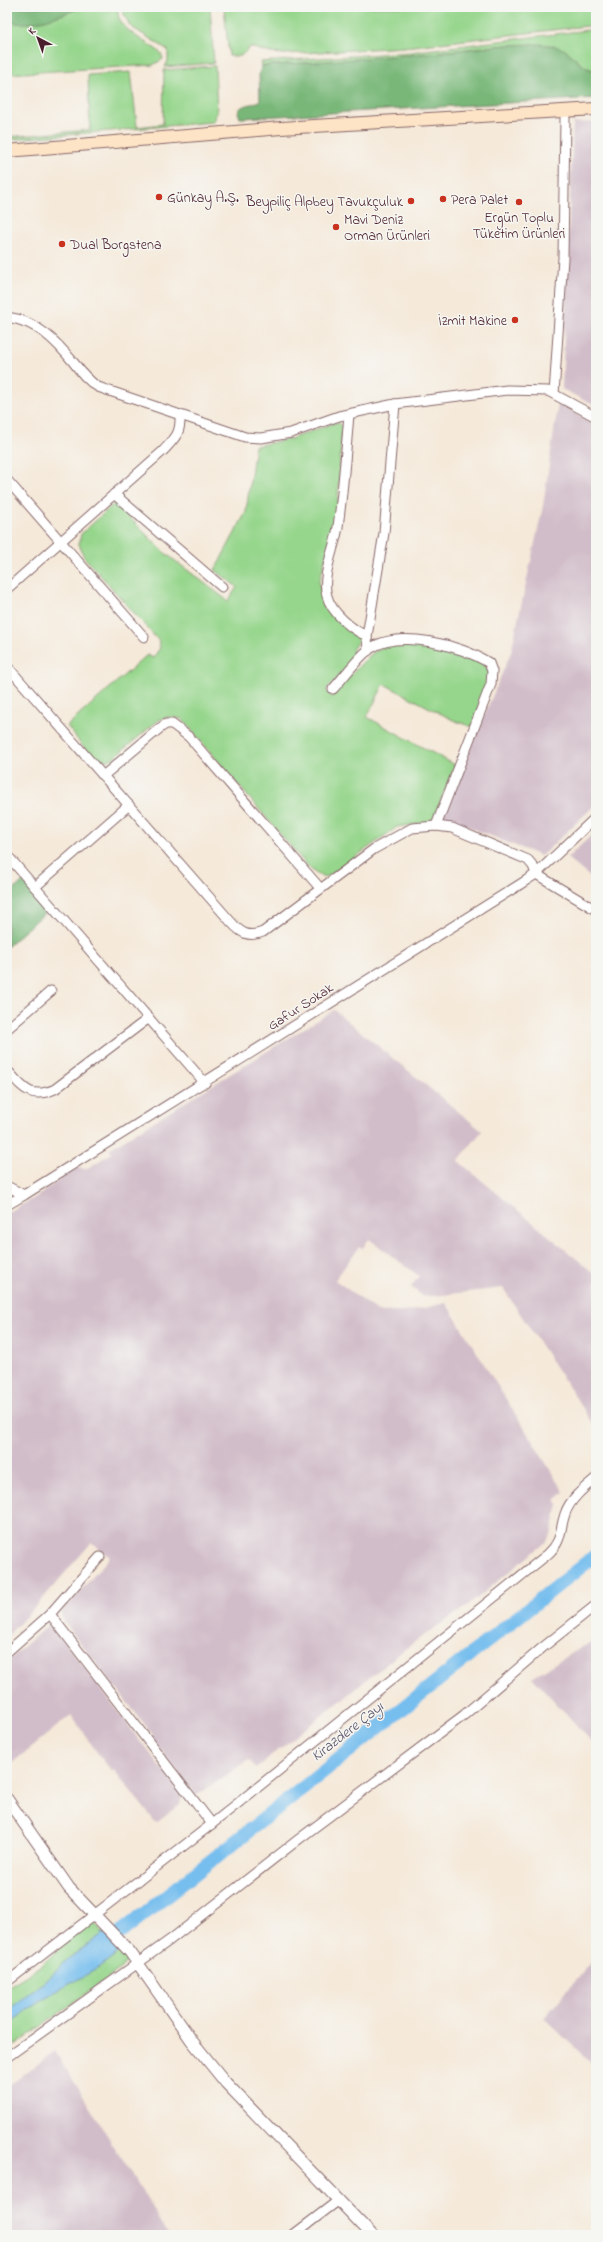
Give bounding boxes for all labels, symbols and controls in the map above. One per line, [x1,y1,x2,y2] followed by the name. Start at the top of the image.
[18,18,58,58] north arrow
[25,23,40,39] text: K
[167,188,239,210] place label: Günkay A.Ş.
[451,190,508,211] place label: Pera Palet
[154,192,164,202] marker: Günkay A.Ş.
[245,192,404,214] place label: Beypiliç Alpbey Tavukçuluk
[438,194,448,204] marker: Pera Palet
[406,196,416,206] marker: Beypiliç Alpbey Tavukçuluk
[514,197,524,207] marker: Ergün Toplu Tüketim Ürünleri
[473,208,565,245] place label: Ergün Toplu Tüketim Ürünleri
[344,210,430,247] place label: Mavi Deniz Orman Ürünleri
[331,222,341,232] marker: Mavi Deniz Orman Ürünleri
[69,235,162,257] place label: Dual Borgstena
[57,239,67,249] marker: Dual Borgstena
[438,311,508,332] place label: İzmit Makine
[510,315,520,325] marker: İzmit Makine
[264,978,338,1036] street label: Gafur Sokak
[307,1696,389,1768] water label: Kirazdere Çayı

